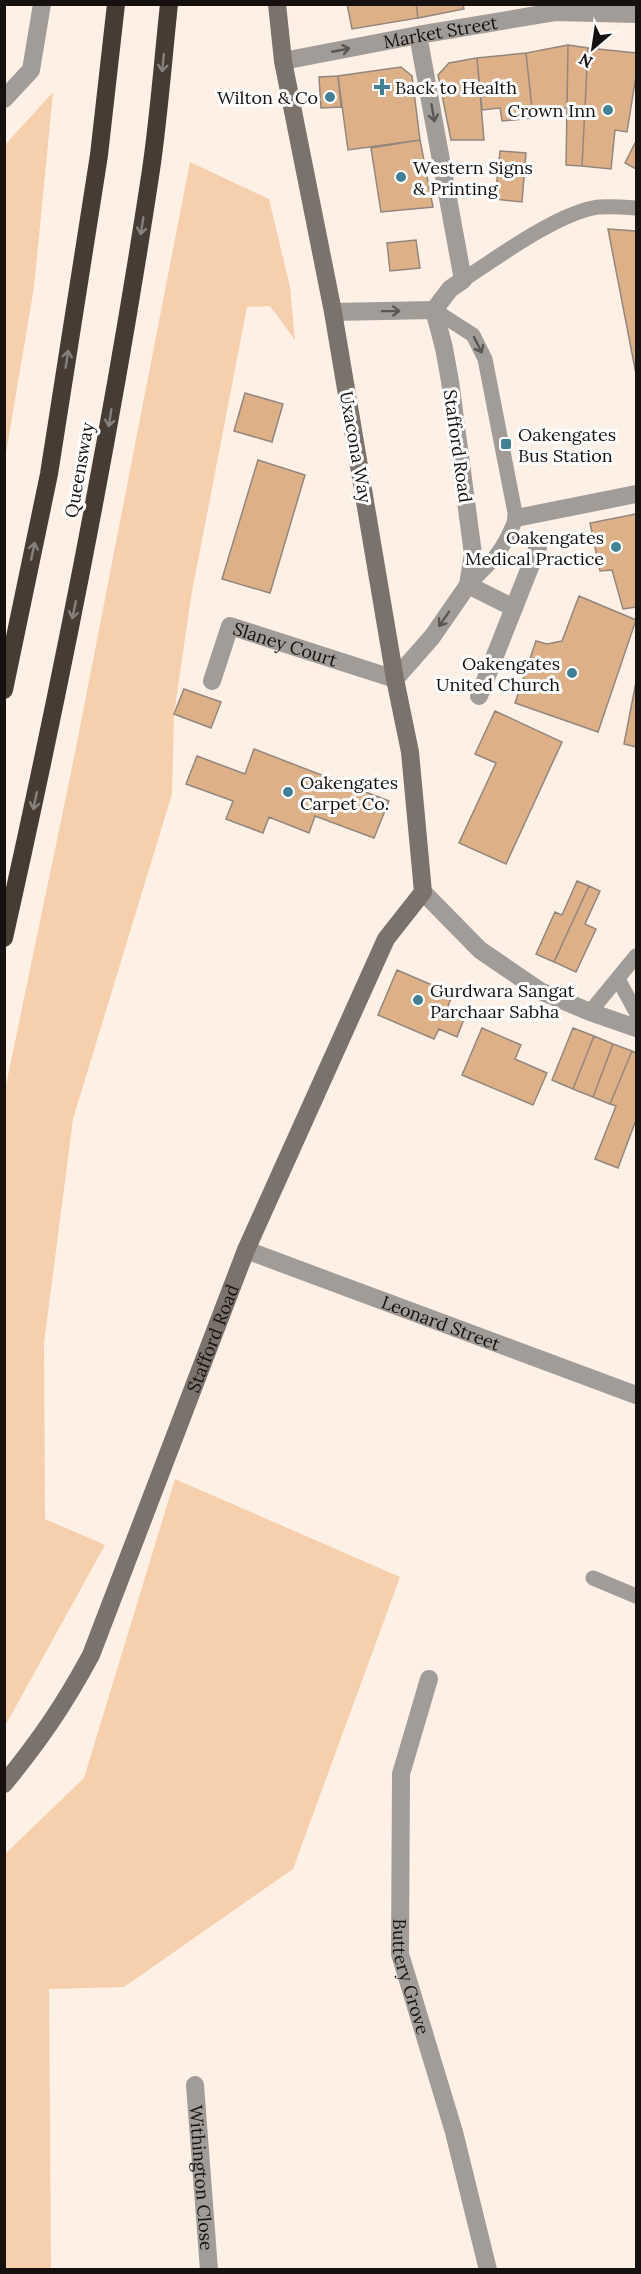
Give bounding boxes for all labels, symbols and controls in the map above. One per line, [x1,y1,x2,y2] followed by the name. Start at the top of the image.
[381,10,499,53] street label: Market Street
[563,18,623,78] north arrow
[330,44,350,55] one-way arrow
[575,49,596,73] text: N
[157,52,168,72] one-way arrow
[395,76,517,99] place label: Back to Health
[373,78,391,96] marker: Back to Health
[217,86,318,109] place label: Wilton & Co
[323,90,337,104] marker: Wilton & Co
[508,99,596,122] place label: Crown Inn
[427,103,438,123] one-way arrow
[601,103,615,117] marker: Crown Inn
[413,156,533,200] place label: Western Signs & Printing
[394,170,408,184] marker: Western Signs & Printing
[136,216,147,235] one-way arrow
[381,305,401,316] one-way arrow
[473,336,485,354] one-way arrow
[62,349,73,369] one-way arrow
[439,388,477,504] street label: Stafford Road
[335,389,377,505] street label: Uxacona Way
[104,408,115,428] one-way arrow
[59,420,99,520] street label: Queensway
[518,423,616,467] place label: Oakengates Bus Station
[499,437,513,451] marker: Oakengates Bus Station
[465,526,604,570] place label: Oakengates Medical Practice
[609,540,623,554] marker: Oakengates Medical Practice
[28,541,39,561] one-way arrow
[68,600,79,619] one-way arrow
[438,610,450,627] one-way arrow
[230,616,340,671] street label: Slaney Court
[436,652,560,696] place label: Oakengates United Church
[565,666,579,680] marker: Oakengates United Church
[300,771,398,815] place label: Oakengates Carpet Co.
[281,785,295,799] marker: Oakengates Carpet Co.
[29,791,40,810] one-way arrow
[430,979,575,1023] place label: Gurdwara Sangat Parchaar Sabha
[411,993,425,1007] marker: Gurdwara Sangat Parchaar Sabha
[181,1281,243,1396] street label: Stafford Road
[378,1290,504,1355] street label: Leonard Street
[388,1919,435,2037] street label: Buttery Grove
[185,2104,219,2252] street label: Withington Close

